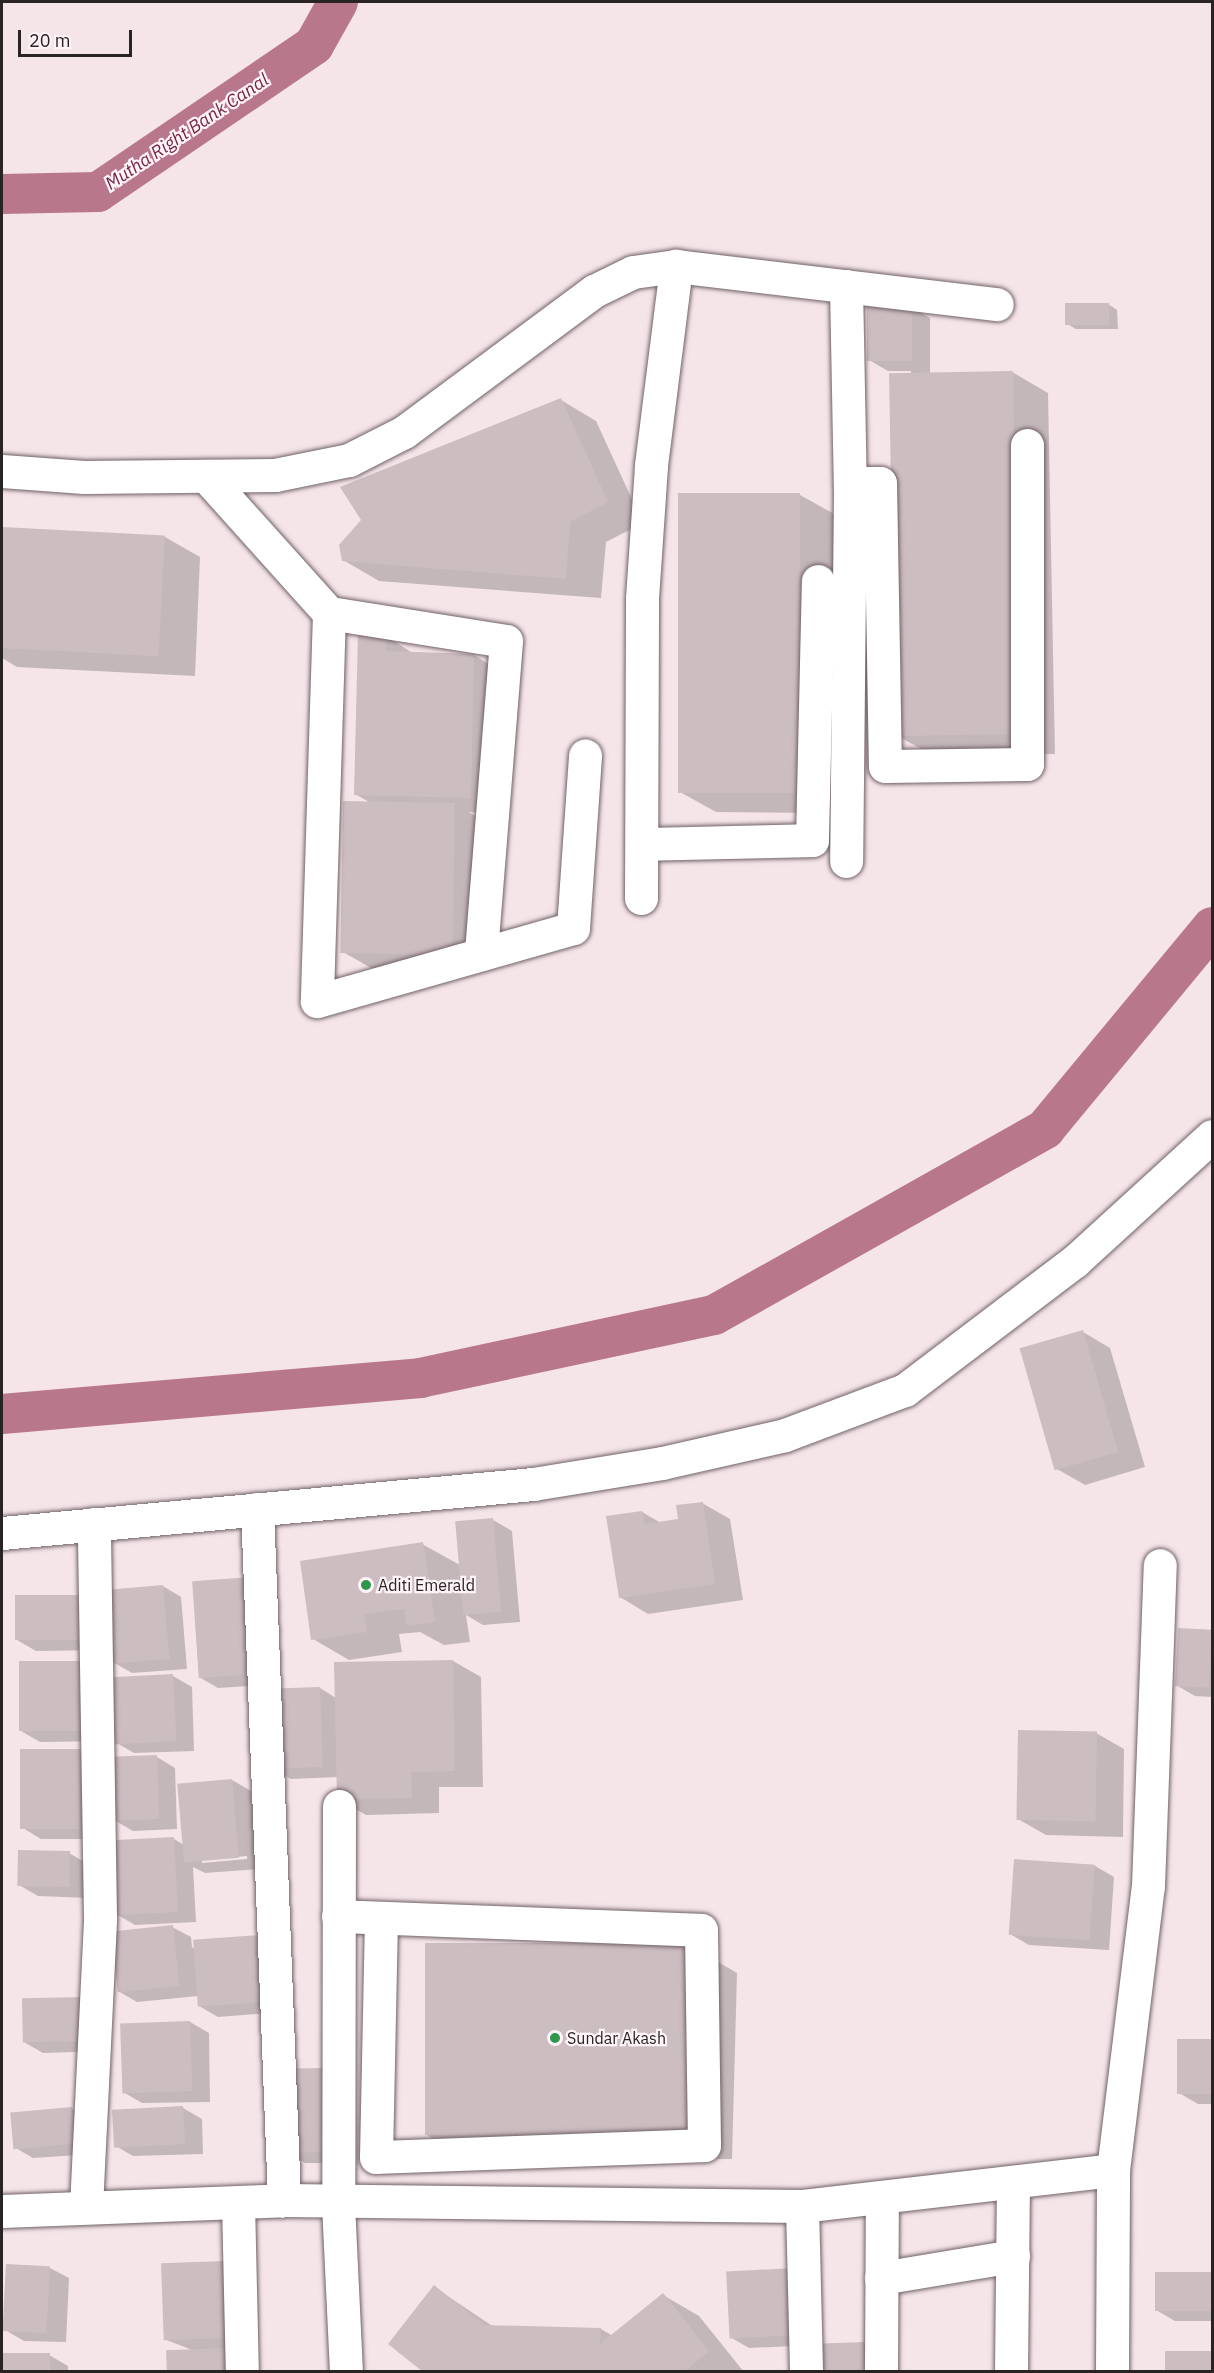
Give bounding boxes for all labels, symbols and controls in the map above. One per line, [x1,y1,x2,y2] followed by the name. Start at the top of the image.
[21,18,135,56] scale bar
[29,29,71,52] text: 20 m
[101,69,273,195] water label: Mutha Right Bank Canal
[378,1575,475,1595] place label: Aditi Emerald
[359,1578,373,1592] marker: Aditi Emerald
[567,2028,666,2048] place label: Sundar Akash
[548,2031,562,2045] marker: Sundar Akash

